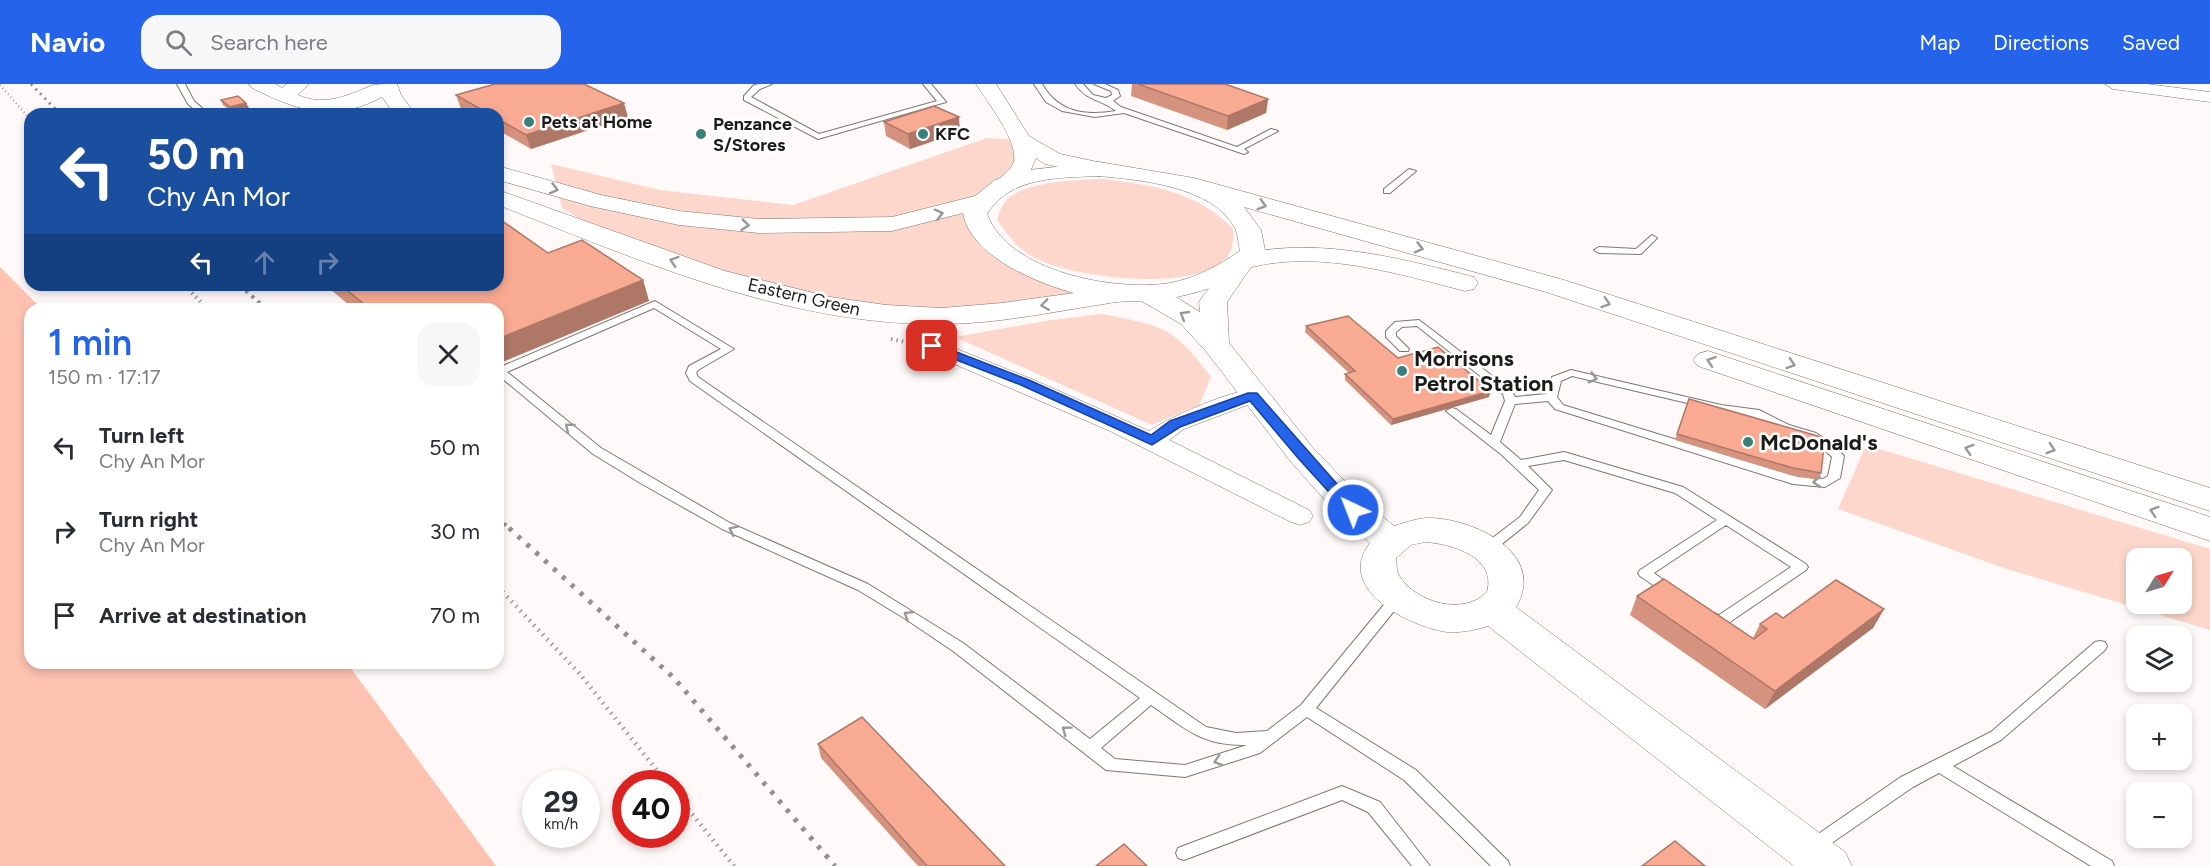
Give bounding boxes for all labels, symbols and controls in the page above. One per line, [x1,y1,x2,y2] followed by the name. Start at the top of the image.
[141,15,561,69] search box
[30,25,105,59] text: Navio
[162,26,195,59] icon: search
[210,29,328,56] text: Search here
[1919,30,1960,55] text: Map
[1993,30,2089,55] text: Directions
[2122,30,2180,55] text: Saved
[541,111,652,133] place label: Pets at Home
[713,113,792,156] place label: Penzance S/Stores
[522,115,536,129] marker: Pets at Home
[935,123,970,145] place label: KFC
[694,127,708,141] marker: Penzance S/Stores
[916,127,930,141] marker: KFC
[147,129,245,180] text: 50 m
[48,132,126,210] icon: left
[147,180,290,213] text: Chy An Mor
[549,182,559,195] one-way arrow
[1256,198,1267,210] one-way arrow
[934,208,944,221] one-way arrow
[741,218,750,231] one-way arrow
[1414,240,1424,253] one-way arrow
[185,246,218,279] icon: left
[248,246,281,279] icon: ahead
[311,246,344,279] icon: right
[669,255,680,268] one-way arrow
[746,273,862,321] street label: Eastern Green
[1600,295,1611,308] one-way arrow
[1041,298,1051,311] one-way arrow
[1180,311,1190,322] one-way arrow
[906,320,957,371] pin
[48,321,132,364] text: 1 min
[417,323,480,386] button: close
[915,329,948,362] icon: arrive
[1414,345,1553,397] place label: Morrisons Petrol Station
[1706,356,1717,368] one-way arrow
[1785,357,1796,369] one-way arrow
[1395,364,1409,378] marker: Morrisons Petrol Station
[48,365,161,389] text: 150 m · 17:17
[1588,370,1598,383] one-way arrow
[99,422,185,449] text: Turn left
[565,423,576,434] one-way arrow
[1760,429,1877,456] place label: McDonald's
[48,431,81,464] icon: left
[429,434,480,461] text: 50 m
[1741,435,1755,449] marker: McDonald's
[2045,441,2056,454] one-way arrow
[1965,444,1975,456] one-way arrow
[99,449,205,473] text: Chy An Mor
[1812,475,1821,488] one-way arrow
[1321,478,1385,542] position arrow
[2150,505,2160,518] one-way arrow
[99,506,198,533] text: Turn right
[48,515,81,548] icon: right
[430,518,480,545] text: 30 m
[729,525,740,537] one-way arrow
[99,533,205,557] text: Chy An Mor
[2126,548,2192,614] north arrow
[2126,548,2192,848] map controls
[48,599,81,632] icon: arrive
[99,602,307,629] text: Arrive at destination
[430,602,480,629] text: 70 m
[904,611,915,622] one-way arrow
[2126,626,2192,692] button: layers
[2126,704,2192,770] button: +
[1062,726,1073,737] one-way arrow
[1213,754,1224,766] one-way arrow
[612,770,690,848] speed limit sign: 40
[2126,782,2192,848] button: −
[544,783,578,820] text: 29
[544,815,578,833] text: km/h

